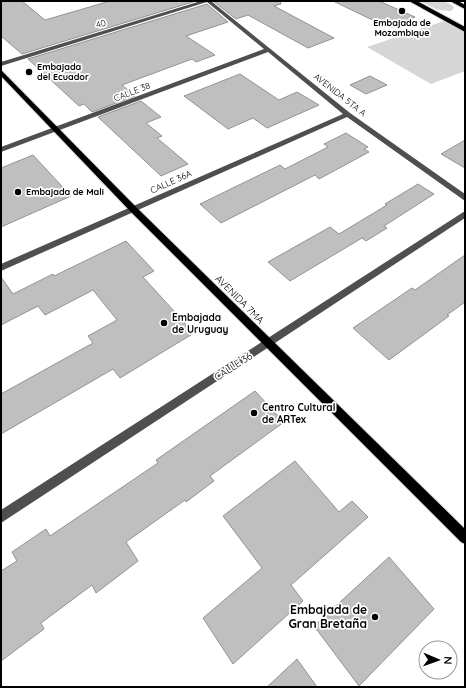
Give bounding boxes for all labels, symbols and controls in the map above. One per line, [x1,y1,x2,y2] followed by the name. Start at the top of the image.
[397,6,407,16] marker: Embajada de Mozambique
[94,17,107,30] street label: 40
[373,17,431,38] place label: Embajada de Mozambique
[37,61,89,82] place label: Embajada del Ecuador
[24,67,34,77] marker: Embajada del Ecuador
[312,71,369,119] street label: AVENIDA 5TA A
[112,79,152,104] street label: CALLE 38
[148,167,193,196] street label: CALLE 36A
[26,186,104,197] place label: Embajada de Mali
[13,187,23,197] marker: Embajada de Mali
[212,272,267,327] street label: AVENIDA 7MA
[172,311,229,336] place label: Embajada de Uruguay
[159,318,169,328] marker: Embajada de Uruguay
[212,349,255,383] street label: CALLE 36
[262,401,335,426] place label: Centro Cultural de ARTex
[249,408,259,418] marker: Centro Cultural de ARTex
[289,602,367,631] place label: Embajada de Gran Bretaña
[370,612,380,622] marker: Embajada de Gran Bretaña
[418,640,458,680] north arrow
[441,656,455,665] text: N

